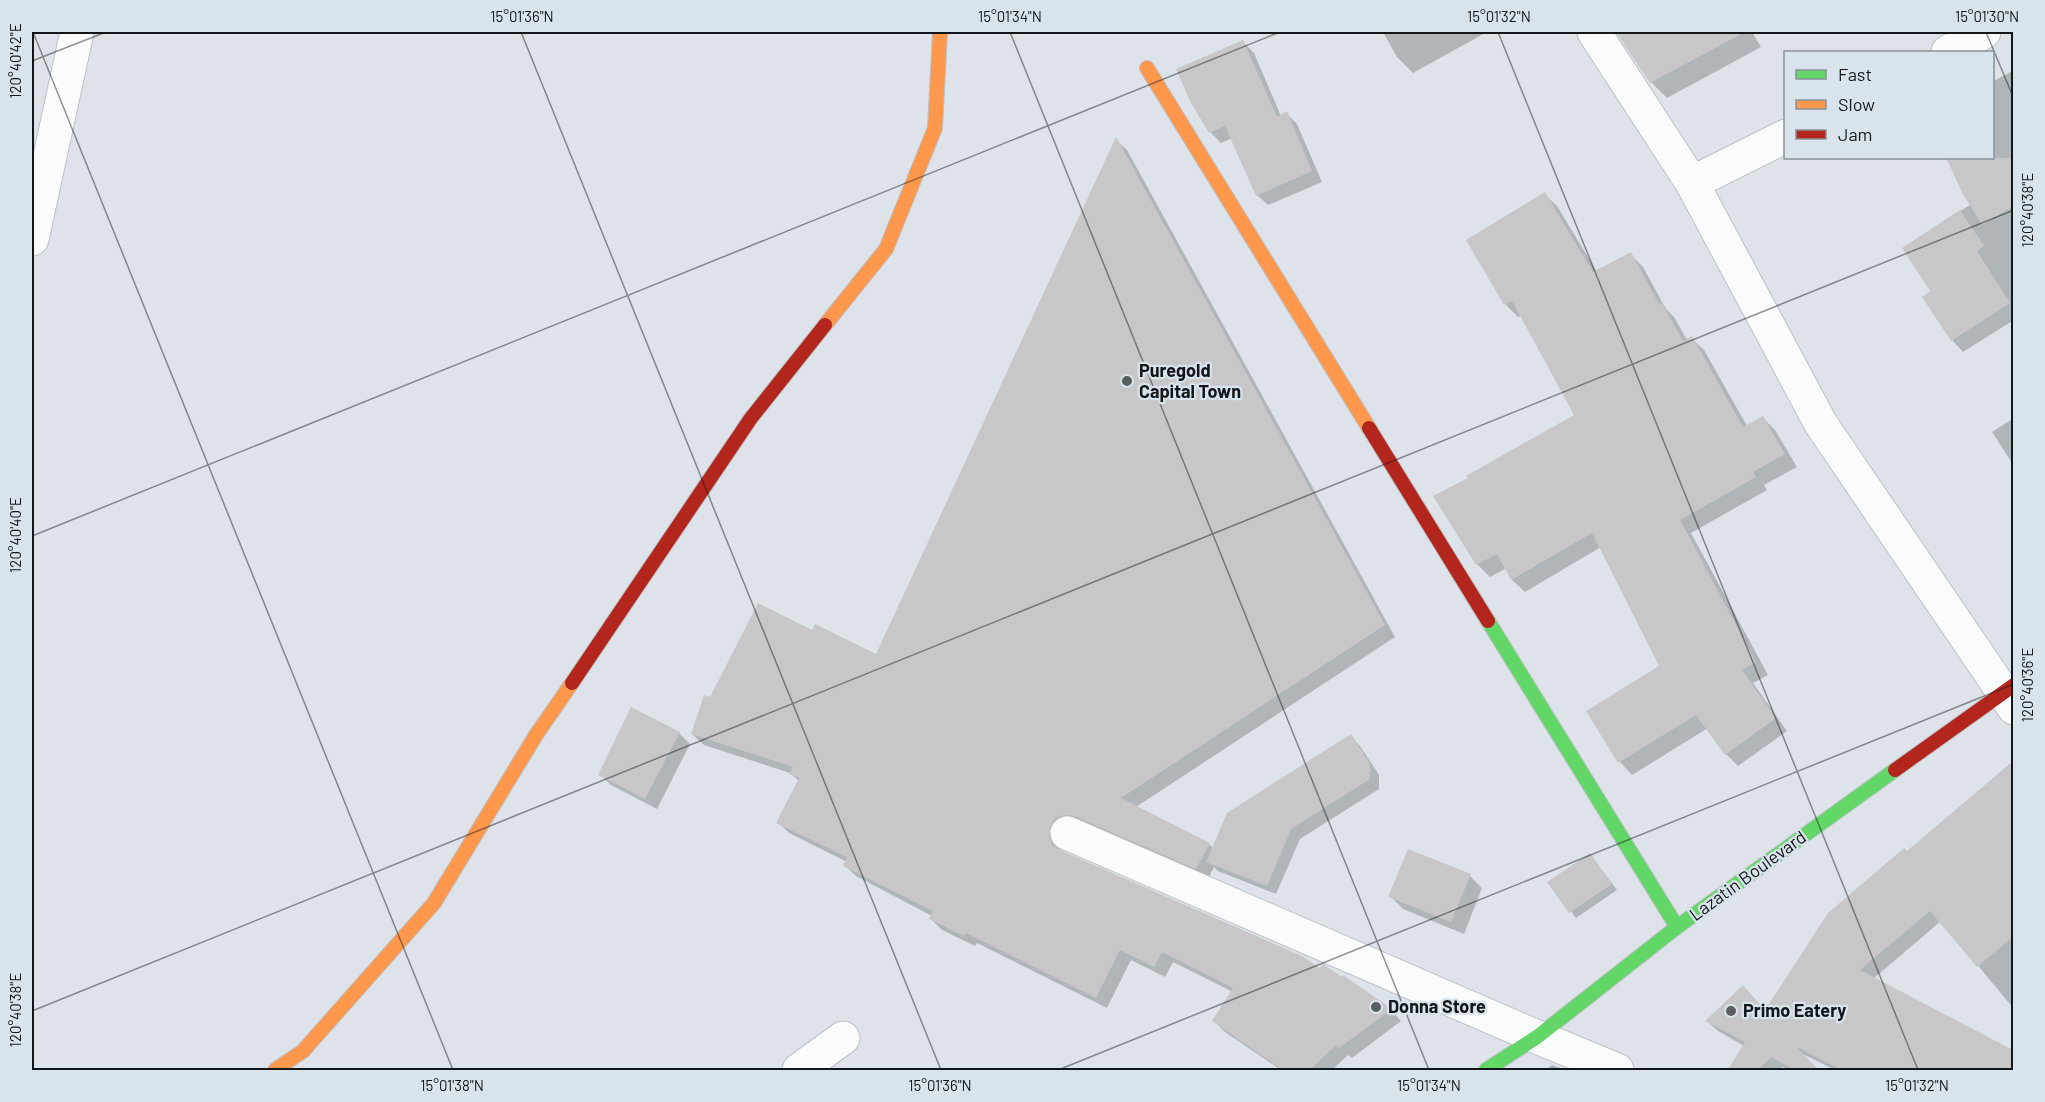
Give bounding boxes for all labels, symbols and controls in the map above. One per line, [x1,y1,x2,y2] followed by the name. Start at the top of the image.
[490,7,554,25] text: 15°01'36"N
[978,7,1042,25] text: 15°01'34"N
[1467,7,1531,25] text: 15°01'32"N
[1955,7,2019,25] text: 15°01'30"N
[6,23,24,99] text: 120°40'42"E
[1784,51,1994,159] legend
[1838,63,1872,85] text: Fast
[1838,93,1875,115] text: Slow
[1838,123,1872,145] text: Jam
[2018,173,2036,247] text: 120°40'38"E
[1139,359,1241,402] place label: Puregold Capital Town
[1120,374,1134,388] marker: Puregold Capital Town
[6,497,24,573] text: 120°40'40"E
[2018,648,2036,722] text: 120°40'36"E
[1685,825,1810,925] street label: Lazatin Boulevard
[6,973,24,1047] text: 120°40'38"E
[1388,995,1486,1017] place label: Donna Store
[1743,999,1846,1021] place label: Primo Eatery
[1369,1000,1383,1014] marker: Donna Store
[1724,1004,1738,1018] marker: Primo Eatery
[420,1076,484,1094] text: 15°01'38"N
[908,1076,972,1094] text: 15°01'36"N
[1397,1076,1461,1094] text: 15°01'34"N
[1885,1076,1949,1094] text: 15°01'32"N

